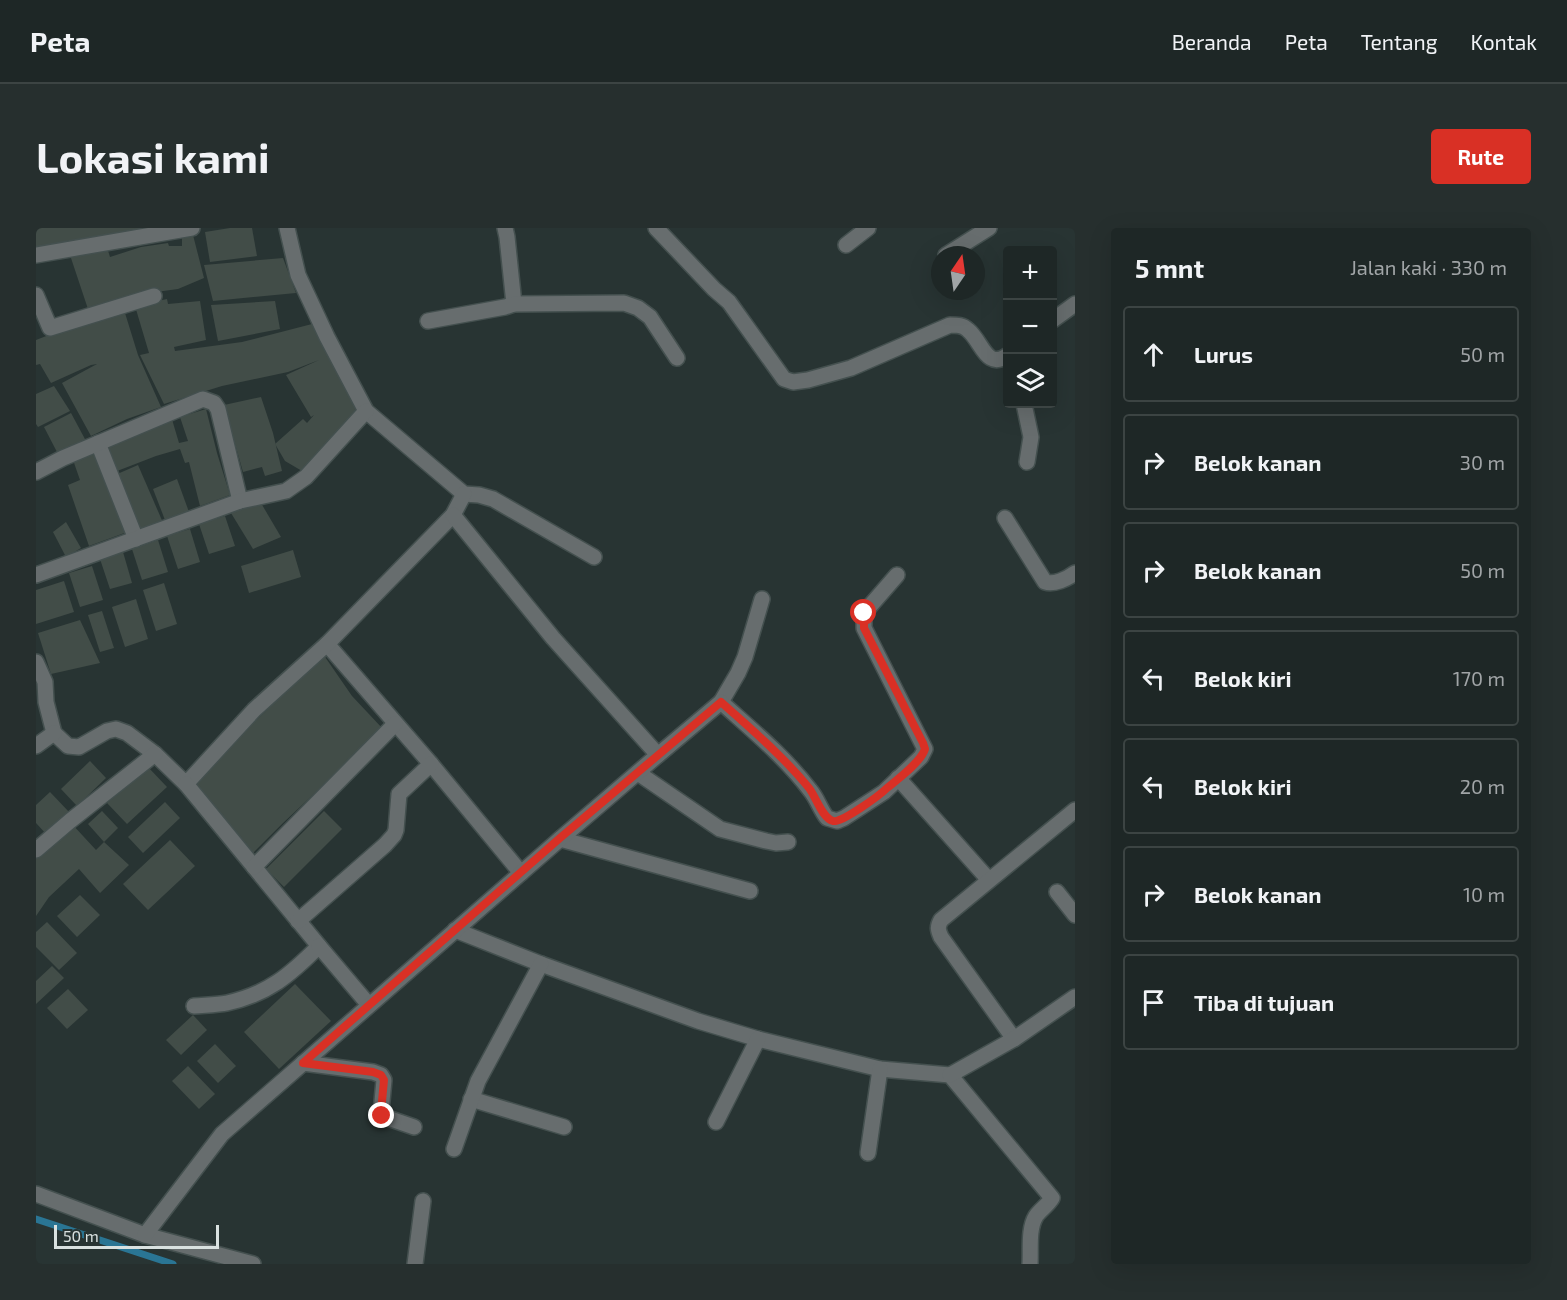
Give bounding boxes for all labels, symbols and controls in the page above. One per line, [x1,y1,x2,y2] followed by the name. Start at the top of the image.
[30,24,90,58] text: Peta
[1172,29,1252,54] text: Beranda
[1285,29,1328,54] text: Peta
[1361,29,1438,54] text: Tentang
[1471,29,1537,54] text: Kontak
[1431,129,1531,184] button: Rute
[36,131,270,181] text: Lokasi kami
[931,246,985,300] north arrow
[1003,246,1057,408] map controls
[1003,246,1057,300] button: +
[1135,252,1204,283] text: 5 mnt
[1350,255,1507,279] text: Jalan kaki · 330 m
[1003,300,1057,354] button: −
[1137,338,1170,371] icon: ahead
[1194,341,1253,367] text: Lurus
[1460,342,1505,366] text: 50 m
[1003,354,1057,408] button: layers
[1137,446,1170,479] icon: right
[1194,449,1321,475] text: Belok kanan
[1460,450,1505,474] text: 30 m
[1137,554,1170,587] icon: right
[1194,557,1321,583] text: Belok kanan
[1460,558,1505,582] text: 50 m
[850,599,876,625] route start
[1137,662,1170,695] icon: left
[1194,665,1291,691] text: Belok kiri
[1453,666,1505,690] text: 170 m
[1137,770,1170,803] icon: left
[1194,773,1291,799] text: Belok kiri
[1460,774,1505,798] text: 20 m
[1137,878,1170,911] icon: right
[1194,881,1321,907] text: Belok kanan
[1463,882,1505,906] text: 10 m
[1137,986,1170,1019] icon: arrive
[1194,989,1334,1015] text: Tiba di tujuan
[368,1102,394,1128] route end
[54,1222,219,1250] scale bar
[63,1226,99,1245] text: 50 m

